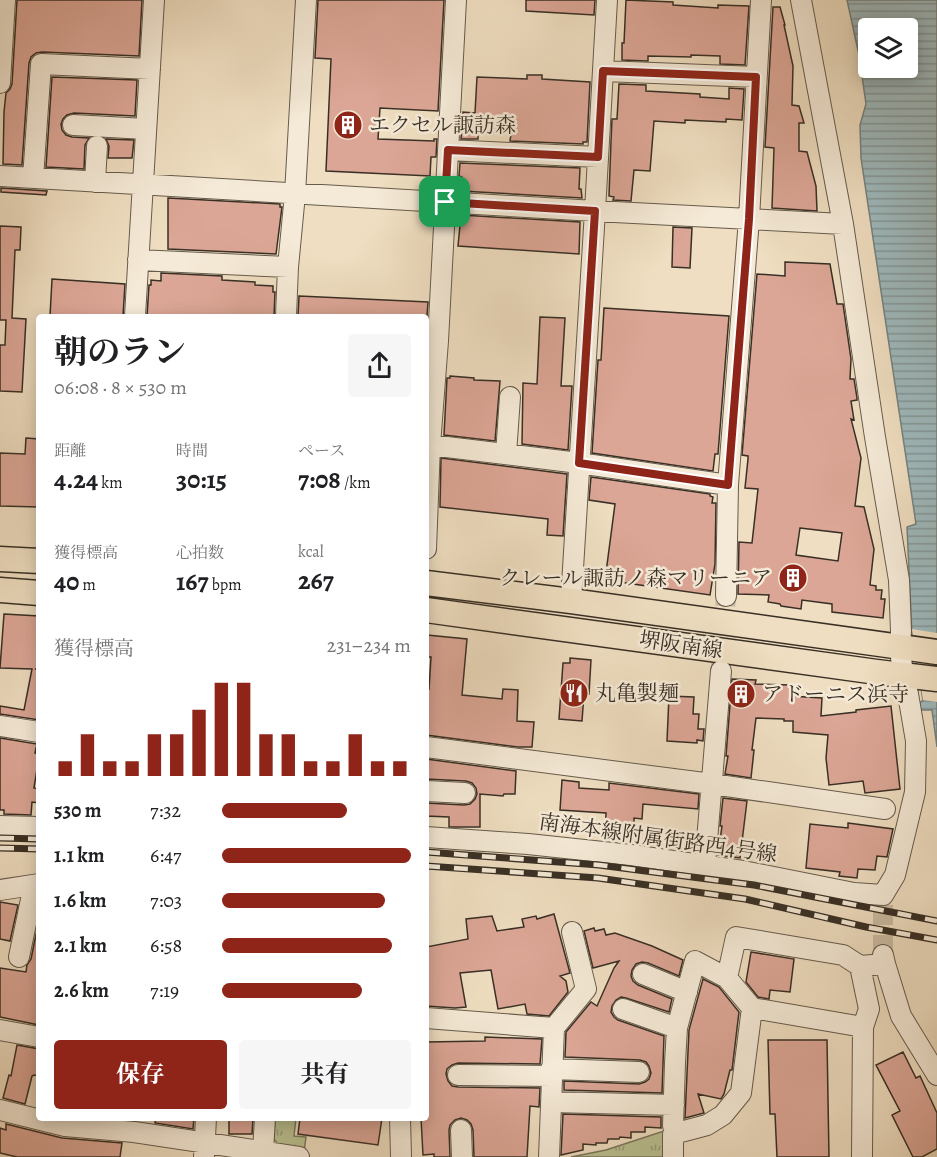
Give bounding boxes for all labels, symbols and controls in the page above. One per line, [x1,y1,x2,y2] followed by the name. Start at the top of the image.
[858,18,918,78] map controls
[858,18,918,78] button: layers
[332,109,364,141] building icon: エクセル諏訪森
[369,111,516,139] place label: エクセル諏訪森
[419,176,470,227] pin
[428,185,461,218] icon: arrive
[54,329,186,374] text: 朝のラン
[348,334,411,397] button: share
[54,374,187,401] text: 06:08 · 8 × 530 m
[54,440,86,462] text: 距離
[176,440,208,462] text: 時間
[298,440,345,462] text: ペース
[54,462,98,497] text: 4.24
[176,462,227,497] text: 30:15
[298,462,341,497] text: 7:08
[98,472,123,494] text: km
[341,472,371,494] text: /km
[298,541,324,563] text: kcal
[54,542,118,564] text: 獲得標高
[176,542,224,564] text: 心拍数
[777,562,809,594] building icon: クレール諏訪ノ森マリーニア
[298,563,334,598] text: 267
[54,564,79,599] text: 40
[176,564,209,599] text: 167
[499,564,772,592] place label: クレール諏訪ノ森マリーニア
[79,574,96,596] text: m
[209,574,242,596] text: bpm
[637,625,725,665] street label: 堺阪南線
[327,632,411,659] text: 231–234 m
[54,635,134,662] text: 獲得標高
[558,677,590,709] restaurant icon: 丸亀製麺
[725,678,757,710] building icon: アドーニス浜寺
[595,679,679,707] place label: 丸亀製麺
[762,680,909,708] place label: アドーニス浜寺
[54,797,101,824] text: 530 m
[150,797,181,824] text: 7:32
[537,807,779,869] street label: 南海本線附属街路西4号線
[54,842,104,869] text: 1.1 km
[150,842,181,869] text: 6:47
[54,887,107,914] text: 1.6 km
[150,887,182,914] text: 7:03
[54,932,107,959] text: 2.1 km
[150,932,182,959] text: 6:58
[54,977,109,1004] text: 2.6 km
[150,977,179,1004] text: 7:19
[54,1040,227,1109] button: 保存
[239,1040,411,1109] button: 共有

